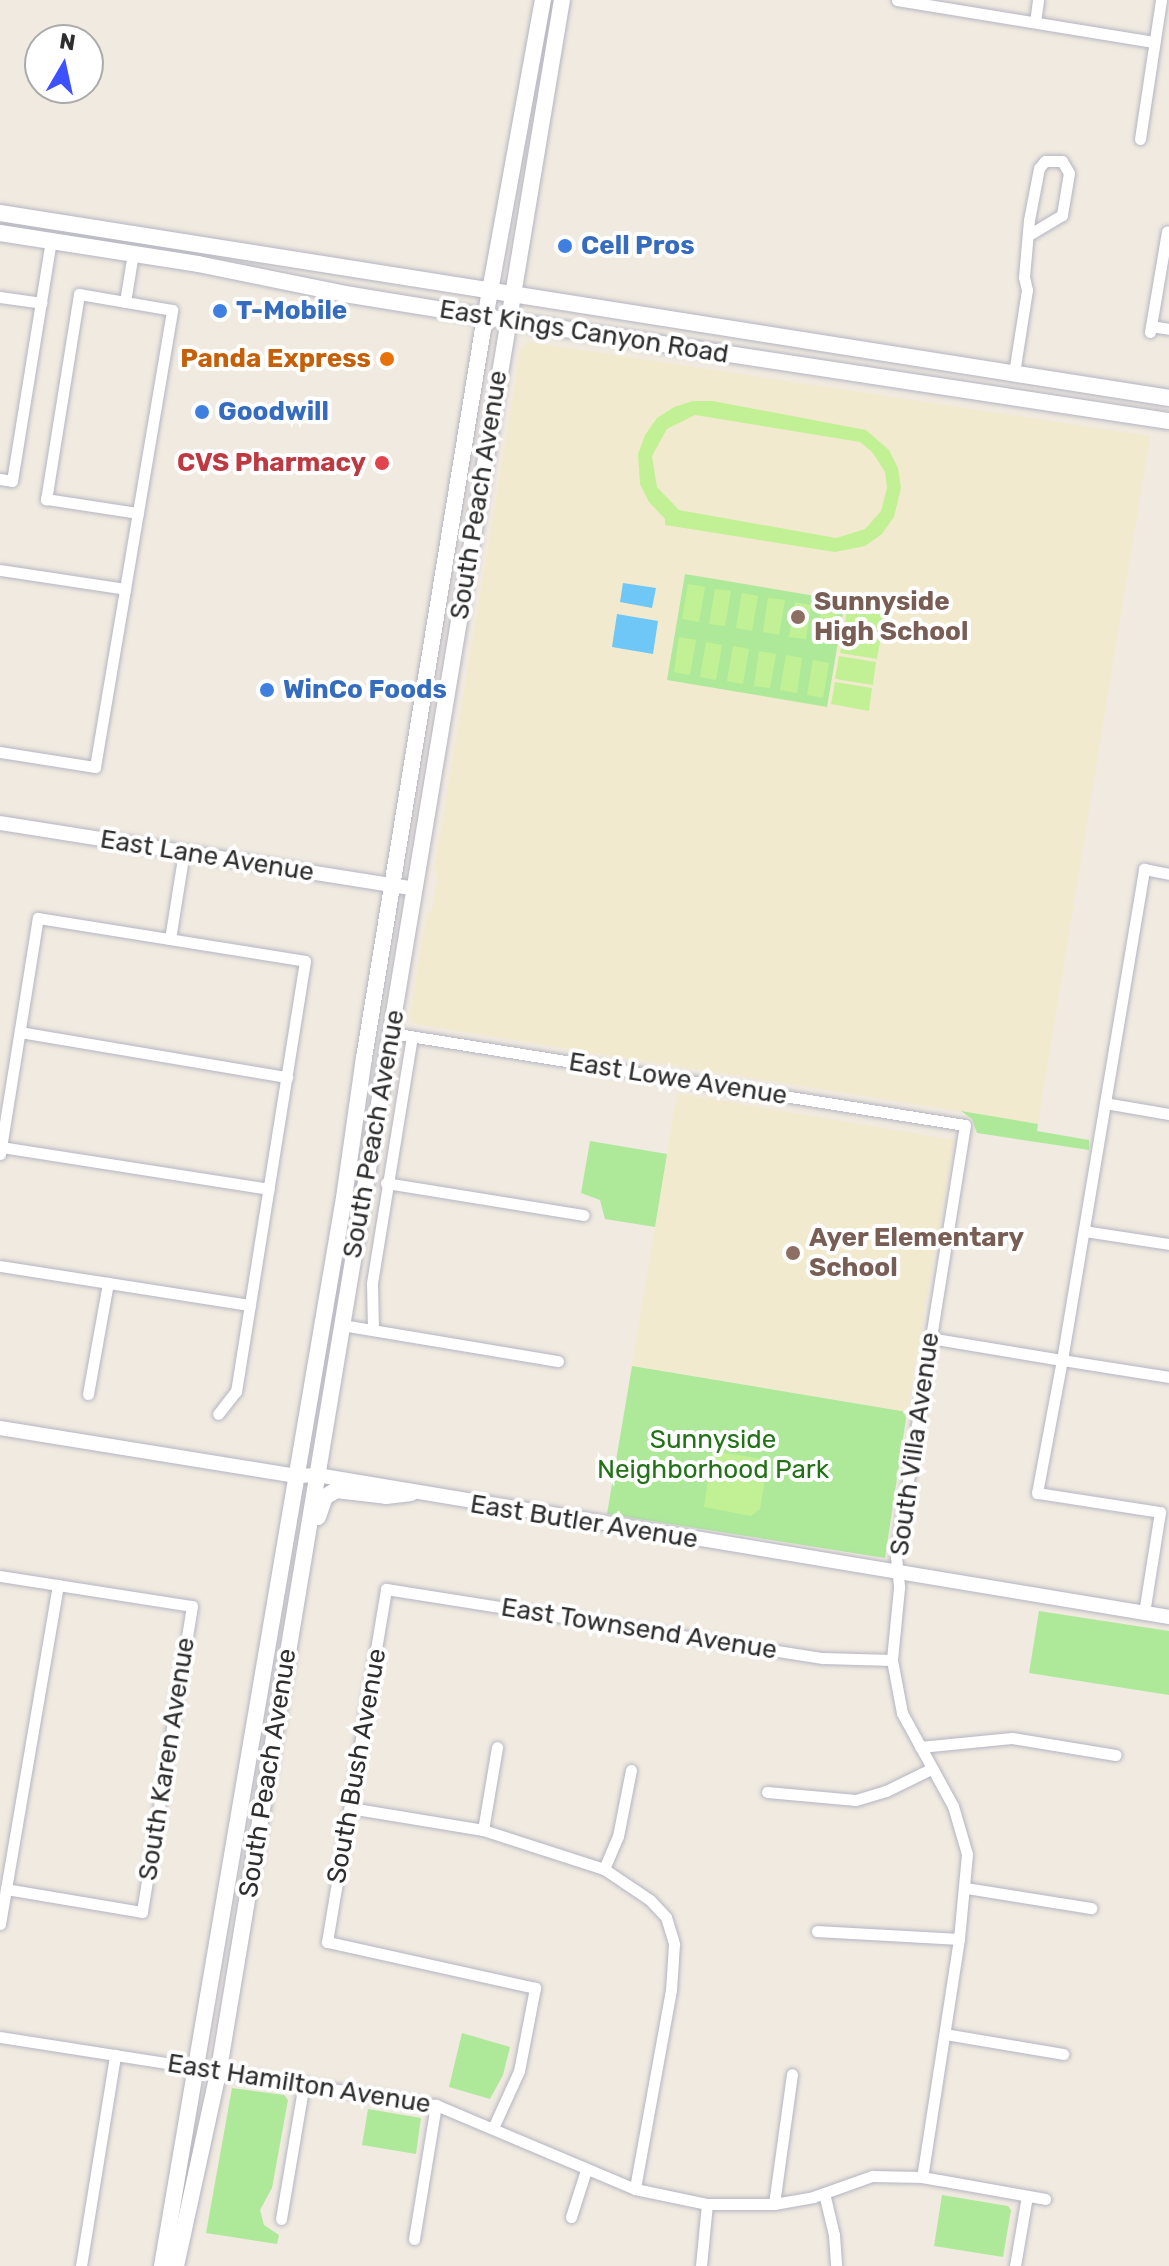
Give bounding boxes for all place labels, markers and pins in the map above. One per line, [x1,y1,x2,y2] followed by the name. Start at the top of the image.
[581,230,695,262] place label: Cell Pros
[556,237,574,255] marker: Cell Pros
[236,295,347,327] place label: T-Mobile
[211,302,229,320] marker: T-Mobile
[180,343,371,375] place label: Panda Express
[378,350,396,368] marker: Panda Express
[218,396,329,428] place label: Goodwill
[193,403,211,421] marker: Goodwill
[177,447,366,479] place label: CVS Pharmacy
[373,454,391,472] marker: CVS Pharmacy
[814,586,968,648] place label: Sunnyside High School
[789,608,807,626] marker: Sunnyside High School
[283,674,447,706] place label: WinCo Foods
[258,681,276,699] marker: WinCo Foods
[809,1222,1025,1284] place label: Ayer Elementary School
[784,1244,802,1262] marker: Ayer Elementary School

